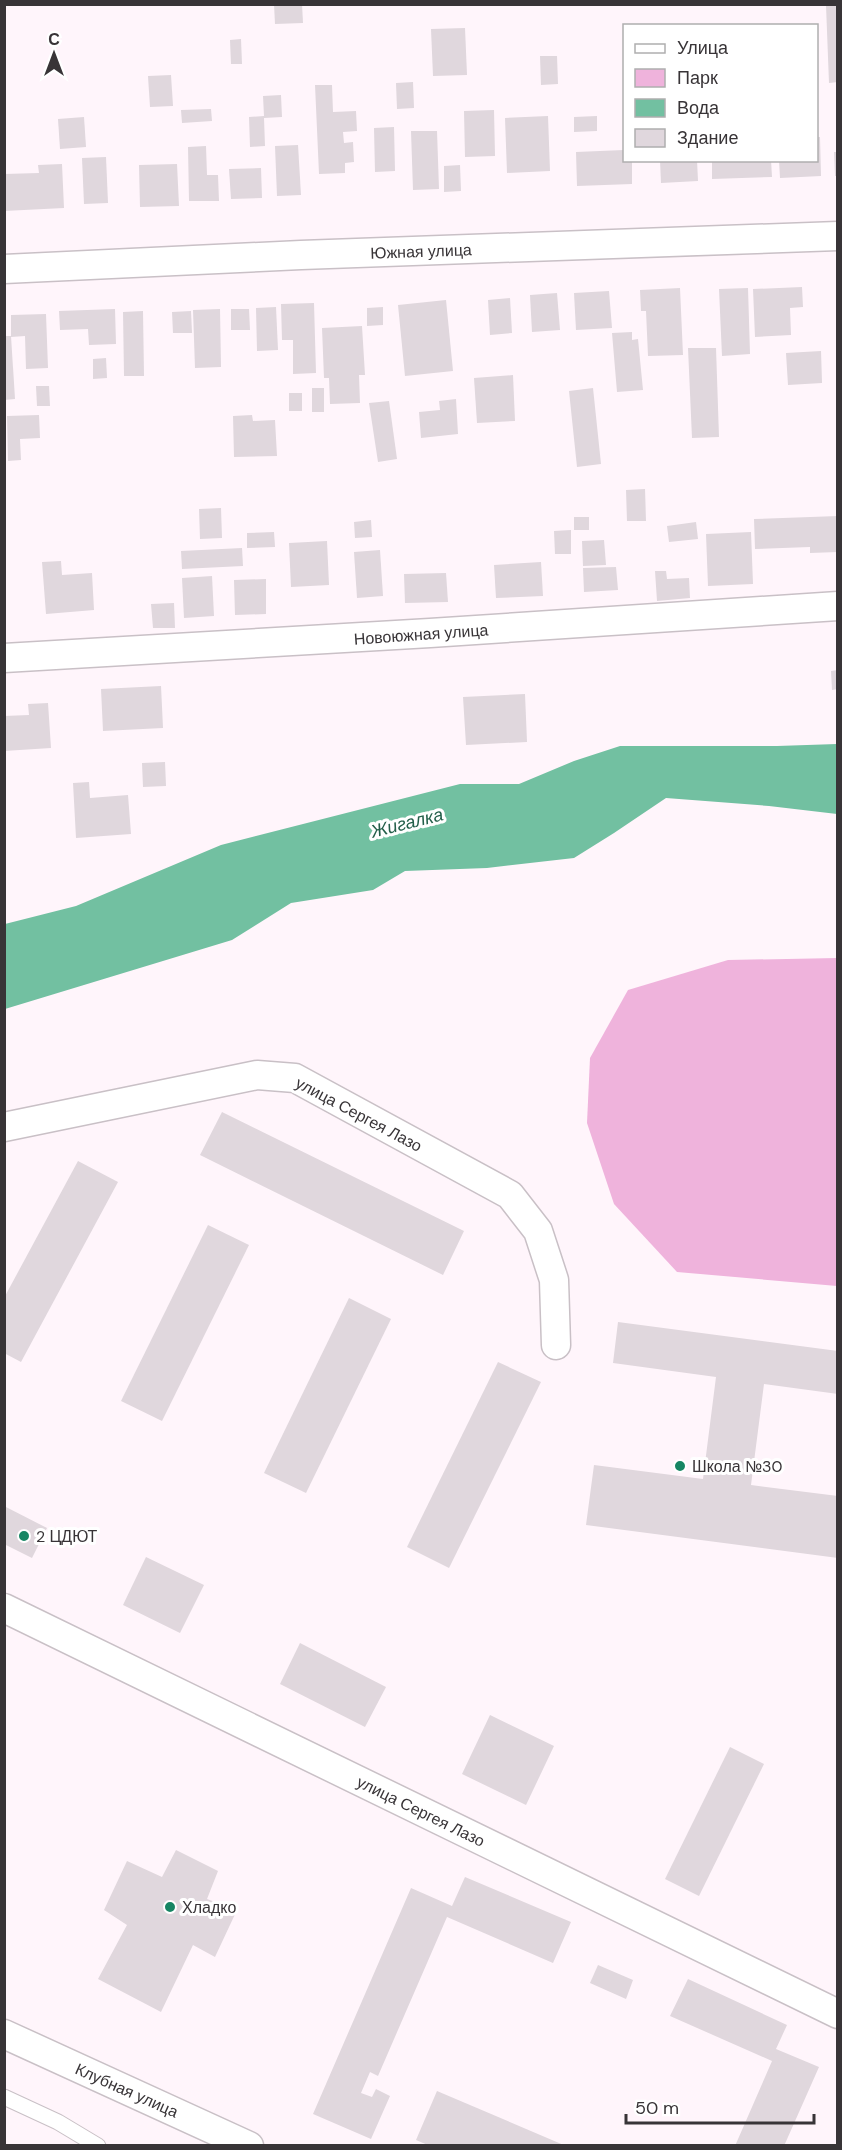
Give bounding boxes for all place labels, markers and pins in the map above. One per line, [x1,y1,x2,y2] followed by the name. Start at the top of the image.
[692,1456,783,1477] place label: Школа №30
[673,1459,687,1473] marker: Школа №30
[36,1526,97,1547] place label: 2 ЦДЮТ
[17,1529,31,1543] marker: 2 ЦДЮТ
[182,1897,236,1918] place label: Хладко
[163,1900,177,1914] marker: Хладко

